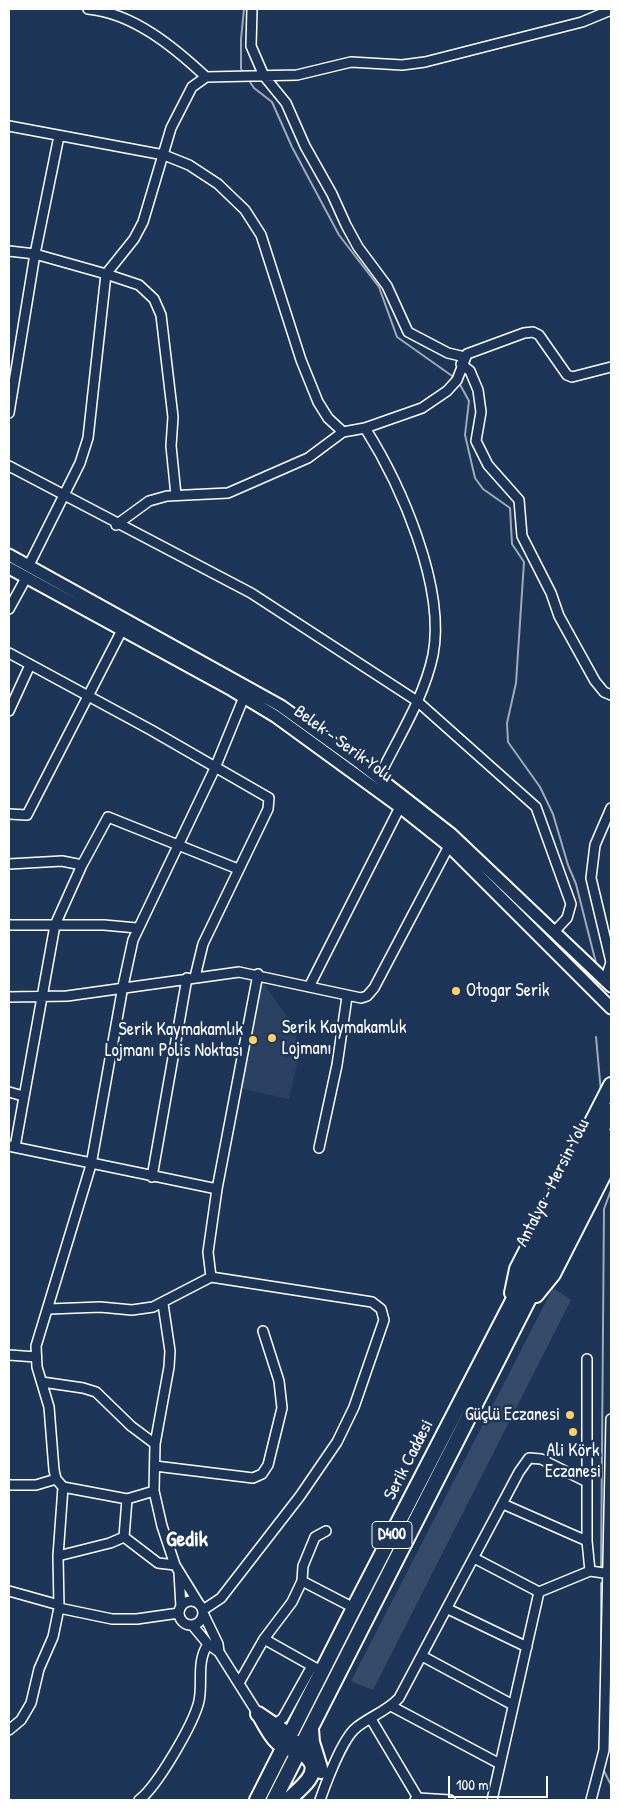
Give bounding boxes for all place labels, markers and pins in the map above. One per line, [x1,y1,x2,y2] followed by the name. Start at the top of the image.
[466,980,549,1002] place label: Otogar Serik
[450,985,462,997] marker: Otogar Serik
[282,1017,406,1060] place label: Serik Kaymakamlık Lojmanı
[105,1019,243,1062] place label: Serik Kaymakamlık Lojmanı Polis Noktası
[266,1032,278,1044] marker: Serik Kaymakamlık Lojmanı
[247,1034,259,1046] marker: Serik Kaymakamlık Lojmanı Polis Noktası
[465,1404,560,1426] place label: Güçlü Eczanesi
[564,1409,576,1421] marker: Güçlü Eczanesi
[567,1426,579,1438] marker: Ali Körk Eczanesi
[545,1440,601,1482] place label: Ali Körk Eczanesi

